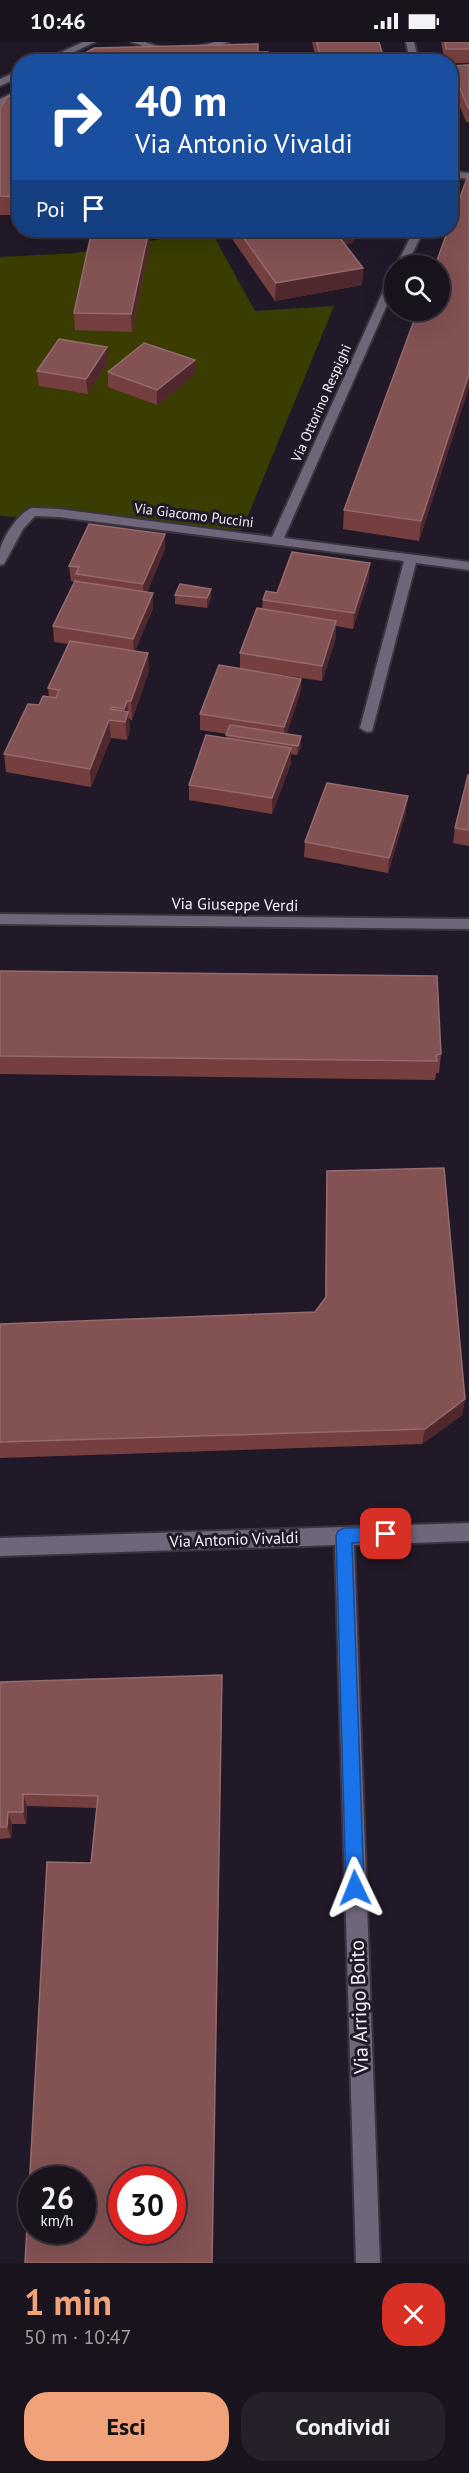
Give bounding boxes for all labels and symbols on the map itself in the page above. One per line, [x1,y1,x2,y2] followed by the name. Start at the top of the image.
[287,341,355,466] street label: Via Ottorino Respighi
[132,499,255,531] street label: Via Giacomo Puccini
[170,893,299,915] street label: Via Giuseppe Verdi
[360,1508,411,1559] pin
[168,1527,299,1551] street label: Via Antonio Vivaldi
[323,1856,387,1920] position arrow
[344,1940,374,2075] street label: Via Arrigo Boito
[108,2166,186,2244] speed limit sign: 30

